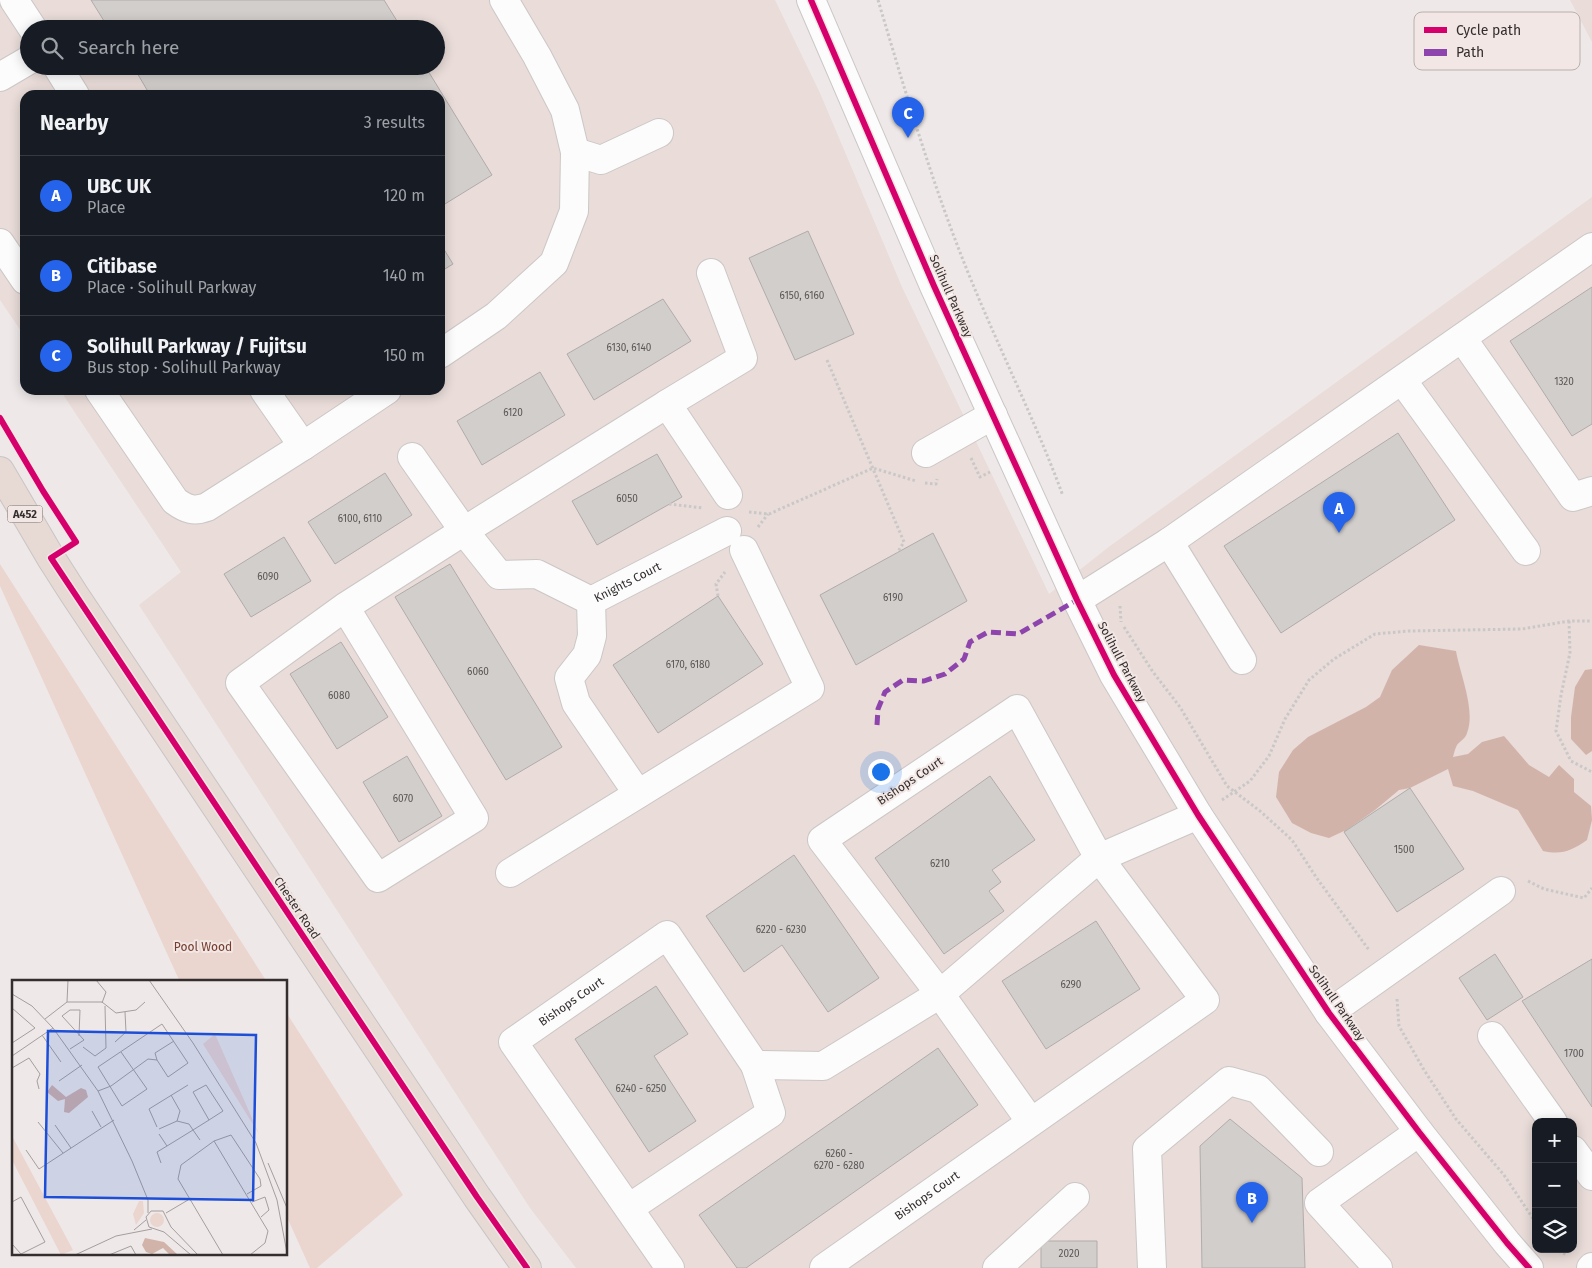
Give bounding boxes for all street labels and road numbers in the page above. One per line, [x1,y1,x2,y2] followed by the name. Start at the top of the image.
[927,252,976,340] street label: Solihull Parkway
[8,506,42,522] road number: A452
[592,559,664,605] street label: Knights Court
[1095,619,1149,705] street label: Solihull Parkway
[875,754,946,808] street label: Bishops Court
[271,874,323,942] street label: Chester Road
[1306,963,1368,1044] street label: Solihull Parkway
[536,974,607,1029] street label: Bishops Court
[892,1168,963,1223] street label: Bishops Court

